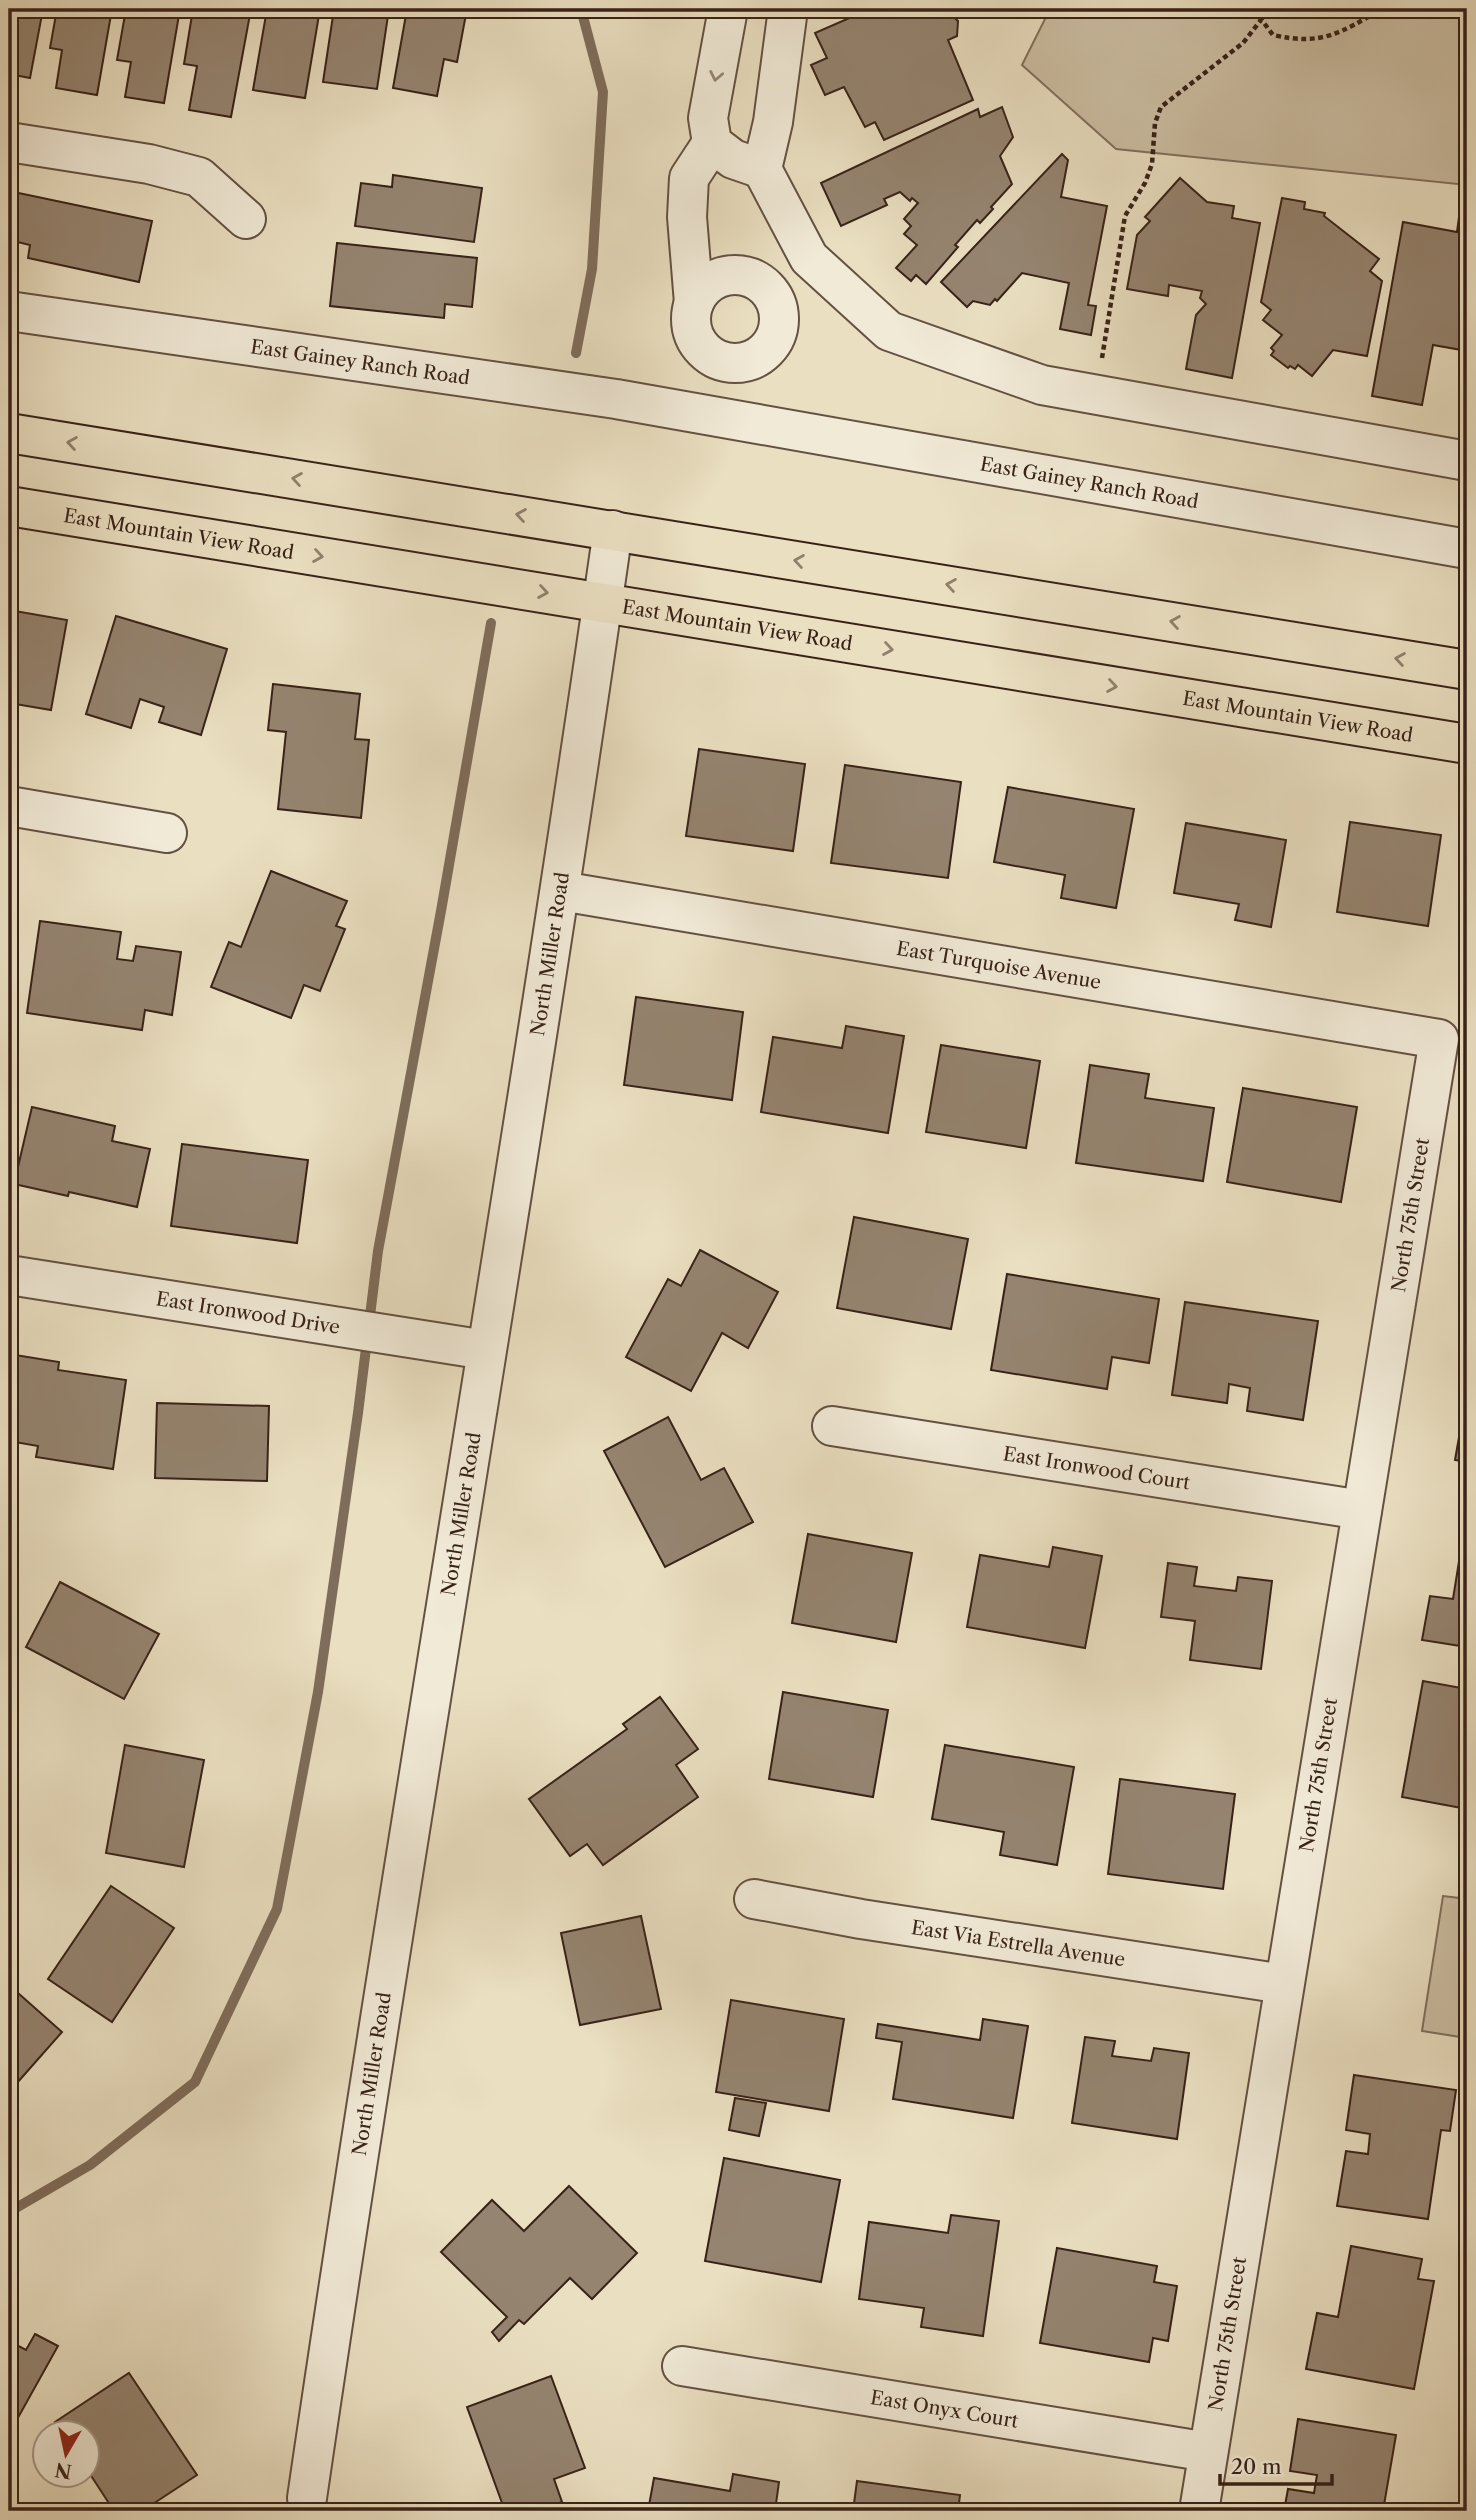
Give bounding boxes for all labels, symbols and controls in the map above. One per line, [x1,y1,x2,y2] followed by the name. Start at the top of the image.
[709,70,724,82] one-way arrow
[249,335,472,390] street label: East Gainey Ranch Road
[66,436,78,451] one-way arrow
[978,452,1201,514] street label: East Gainey Ranch Road
[291,472,303,487] one-way arrow
[62,504,296,564] street label: East Mountain View Road
[516,508,527,523] one-way arrow
[312,548,324,563] one-way arrow
[793,554,805,569] one-way arrow
[945,578,957,593] one-way arrow
[537,584,548,599] one-way arrow
[620,595,855,656] street label: East Mountain View Road
[1170,615,1181,630] one-way arrow
[882,641,894,656] one-way arrow
[1394,652,1406,667] one-way arrow
[1107,678,1118,693] one-way arrow
[1181,687,1415,747] street label: East Mountain View Road
[526,870,574,1037] street label: North Miller Road
[895,937,1103,994] street label: East Turquoise Avenue
[1387,1136,1434,1294] street label: North 75th Street
[154,1287,341,1339] street label: East Ironwood Drive
[437,1430,486,1597] street label: North Miller Road
[1001,1442,1192,1495] street label: East Ironwood Court
[1295,1696,1342,1854] street label: North 75th Street
[910,1916,1127,1971] street label: East Via Estrella Avenue
[348,1990,396,2157] street label: North Miller Road
[1204,2255,1251,2413] street label: North 75th Street
[869,2386,1020,2433] street label: East Onyx Court
[32,2418,102,2488] north arrow
[1220,2443,1332,2487] scale bar
[1231,2454,1282,2479] text: 20 m
[53,2458,73,2483] text: N

